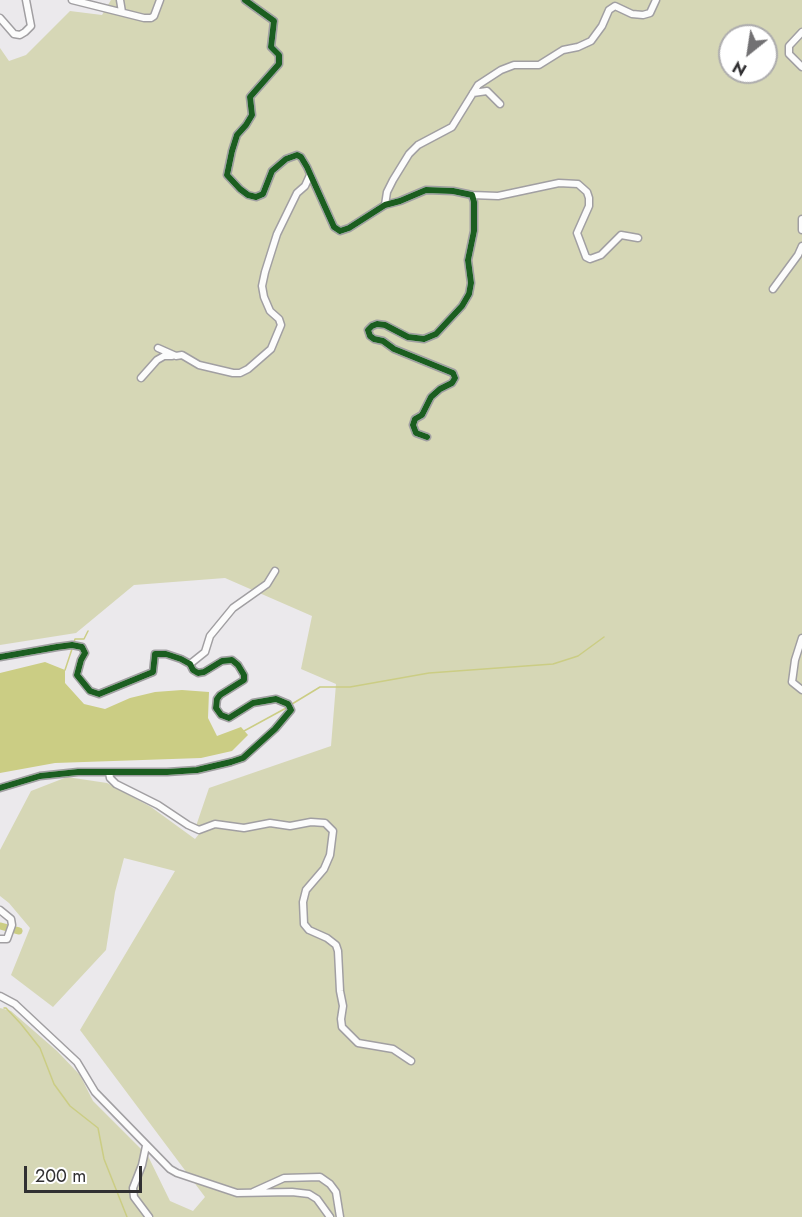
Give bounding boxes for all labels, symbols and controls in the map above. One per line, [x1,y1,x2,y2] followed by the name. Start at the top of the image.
[718,24,778,84] north arrow
[728,55,751,81] text: N
[27,1154,146,1192] scale bar
[35,1163,86,1189] text: 200 m

